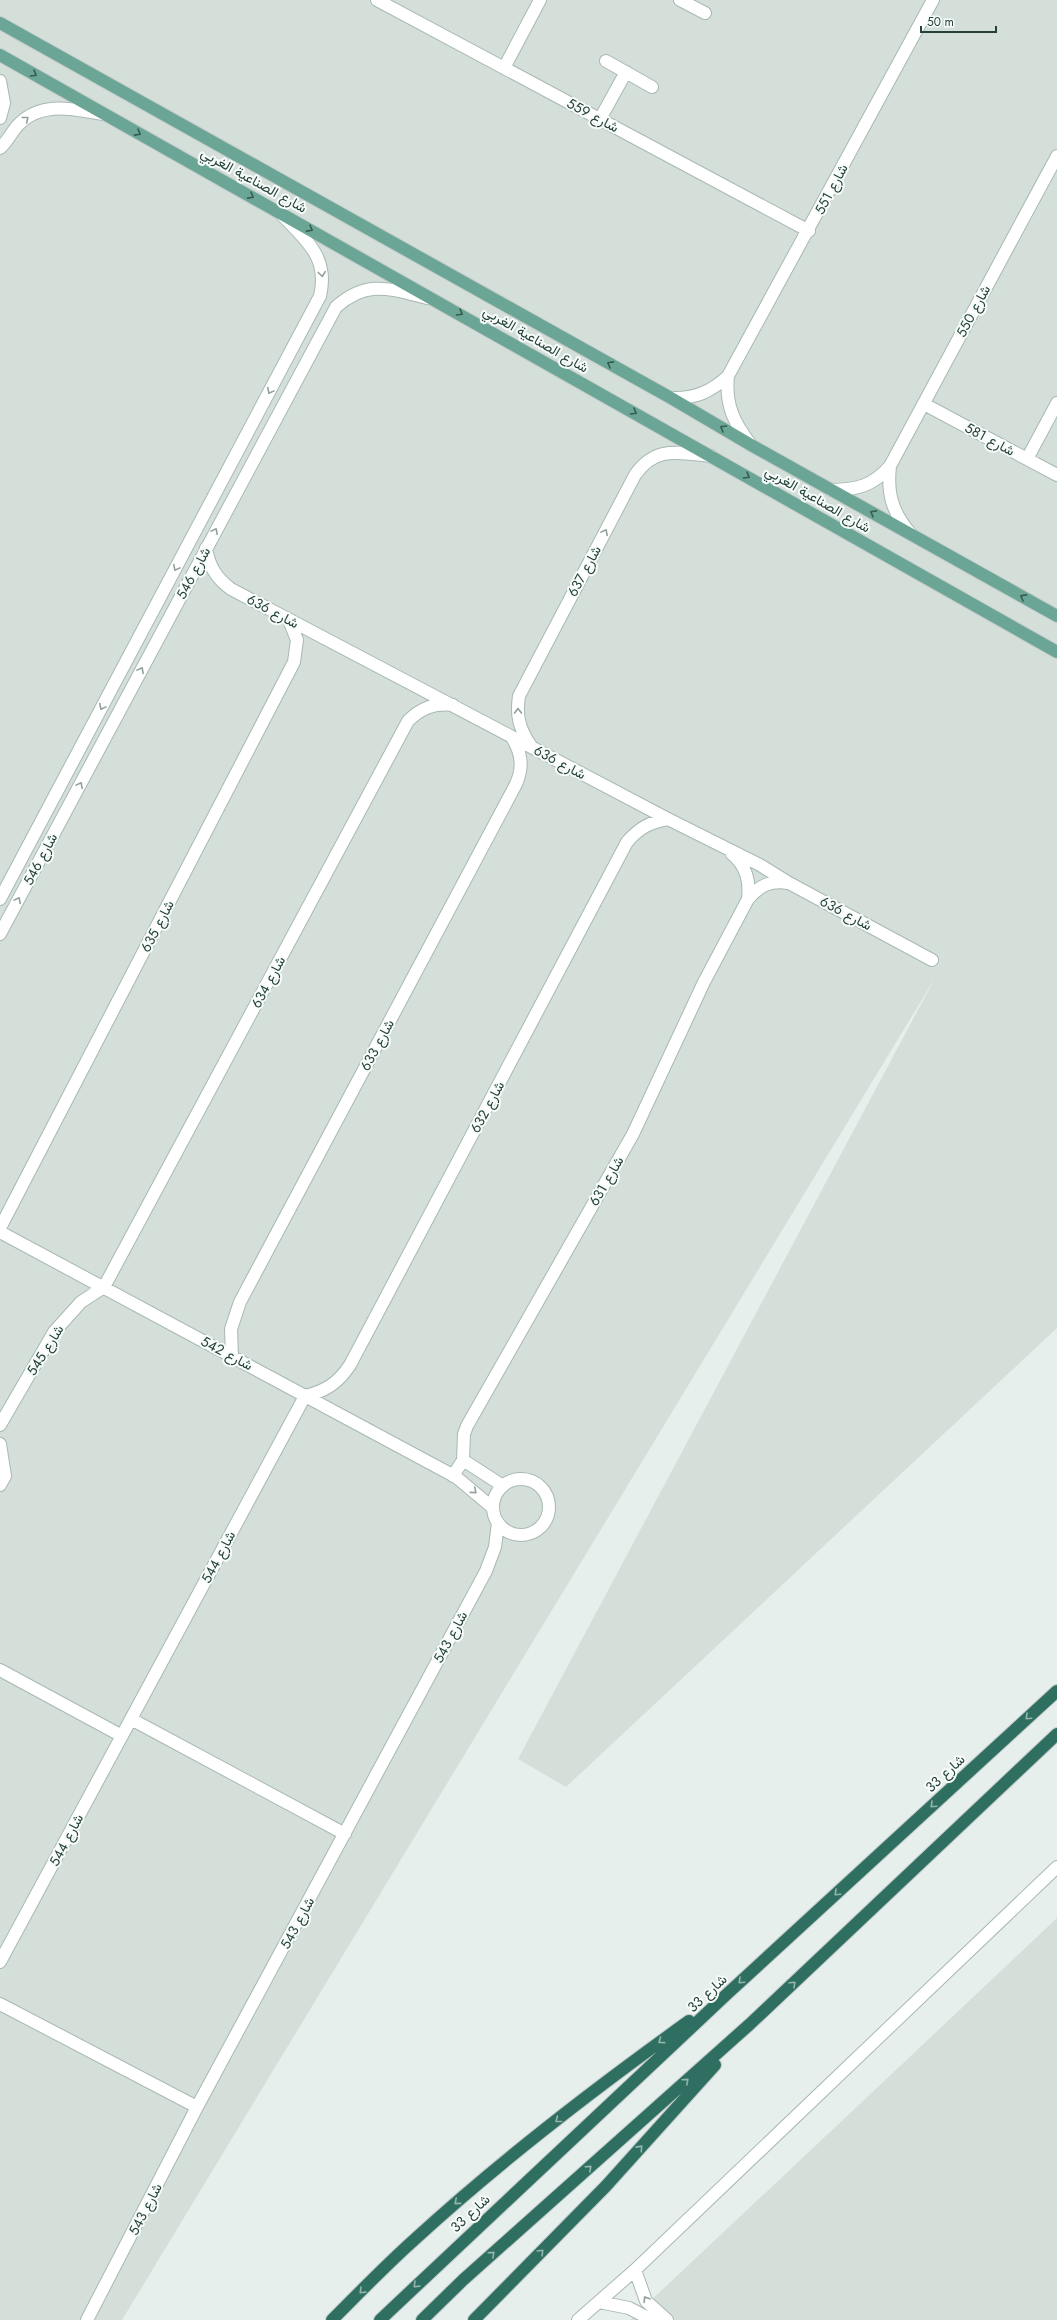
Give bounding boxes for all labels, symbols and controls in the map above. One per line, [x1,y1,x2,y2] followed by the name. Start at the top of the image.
[921,8,996,34] scale bar
[927,13,954,31] text: 50 m
[30,69,37,76] one-way arrow
[563,93,623,138] street label: شارع 559
[21,116,28,123] one-way arrow
[134,128,141,135] one-way arrow
[196,142,311,219] street label: شارع الصناعية الغربي
[809,160,853,218] street label: شارع 551
[247,191,255,199] one-way arrow
[306,224,313,232] one-way arrow
[318,271,327,277] one-way arrow
[951,281,996,341] street label: شارع 550
[479,301,592,379] street label: شارع الصناعية الغربي
[456,309,463,316] one-way arrow
[607,361,614,368] one-way arrow
[268,387,275,395] one-way arrow
[630,407,637,415] one-way arrow
[961,417,1019,461] street label: شارع 581
[720,426,727,433] one-way arrow
[761,461,874,539] street label: شارع الصناعية الغربي
[743,472,750,479] one-way arrow
[870,511,877,518] one-way arrow
[211,528,218,535] one-way arrow
[600,529,608,537] one-way arrow
[562,542,607,601] street label: شارع 637
[171,543,216,603] street label: شارع 546
[174,564,181,571] one-way arrow
[243,589,302,634] street label: شارع 636
[1020,594,1027,601] one-way arrow
[136,667,144,674] one-way arrow
[99,703,107,711] one-way arrow
[514,708,522,714] one-way arrow
[530,740,589,785] street label: شارع 636
[75,782,82,789] one-way arrow
[18,829,63,889] street label: شارع 546
[816,891,875,936] street label: شارع 636
[14,896,21,904] one-way arrow
[135,897,180,956] street label: شارع 635
[246,952,291,1012] street label: شارع 634
[355,1016,400,1075] street label: شارع 633
[465,1078,510,1137] street label: شارع 632
[584,1152,629,1210] street label: شارع 631
[22,1321,69,1380] street label: شارع 545
[197,1331,257,1376] street label: شارع 542
[469,1486,477,1493] one-way arrow
[196,1527,241,1587] street label: شارع 544
[428,1608,473,1667] street label: شارع 543
[1025,1712,1033,1720] one-way arrow
[921,1749,970,1797] street label: شارع 33
[930,1800,937,1807] one-way arrow
[44,1810,89,1870] street label: شارع 544
[834,1888,842,1896] one-way arrow
[275,1894,320,1953] street label: شارع 543
[683,1969,732,2017] street label: شارع 33
[738,1976,746,1984] one-way arrow
[788,1982,796,1989] one-way arrow
[659,2036,666,2043] one-way arrow
[681,2079,689,2086] one-way arrow
[555,2115,562,2122] one-way arrow
[636,2146,643,2153] one-way arrow
[584,2165,592,2172] one-way arrow
[123,2179,168,2239] street label: شارع 543
[446,2189,495,2237] street label: شارع 33
[454,2197,462,2204] one-way arrow
[536,2249,544,2257] one-way arrow
[487,2252,495,2259] one-way arrow
[413,2280,421,2288] one-way arrow
[359,2286,367,2293] one-way arrow
[643,2296,650,2303] one-way arrow

